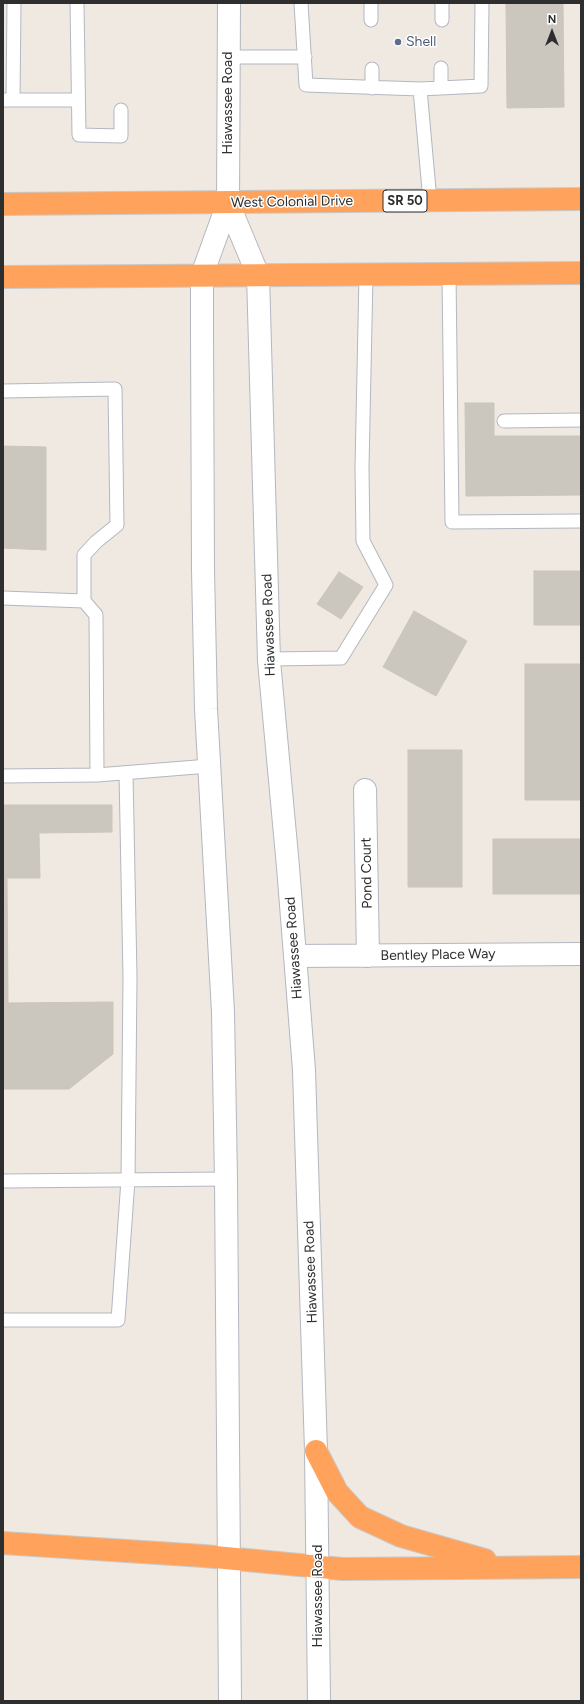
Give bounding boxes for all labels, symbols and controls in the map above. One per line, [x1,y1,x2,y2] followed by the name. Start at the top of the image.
[532,12,572,52] north arrow
[548,13,556,26] text: N
[406,34,436,50] place label: Shell
[393,37,403,47] marker: Shell
[220,52,236,154] street label: Hiawassee Road
[383,190,427,212] road number: SR 50
[231,193,353,211] street label: West Colonial Drive
[259,573,279,677] street label: Hiawassee Road
[358,837,376,909] street label: Pond Court
[282,896,306,1000] street label: Hiawassee Road
[380,946,496,964] street label: Bentley Place Way
[301,1220,321,1324] street label: Hiawassee Road
[310,1545,326,1647] street label: Hiawassee Road

